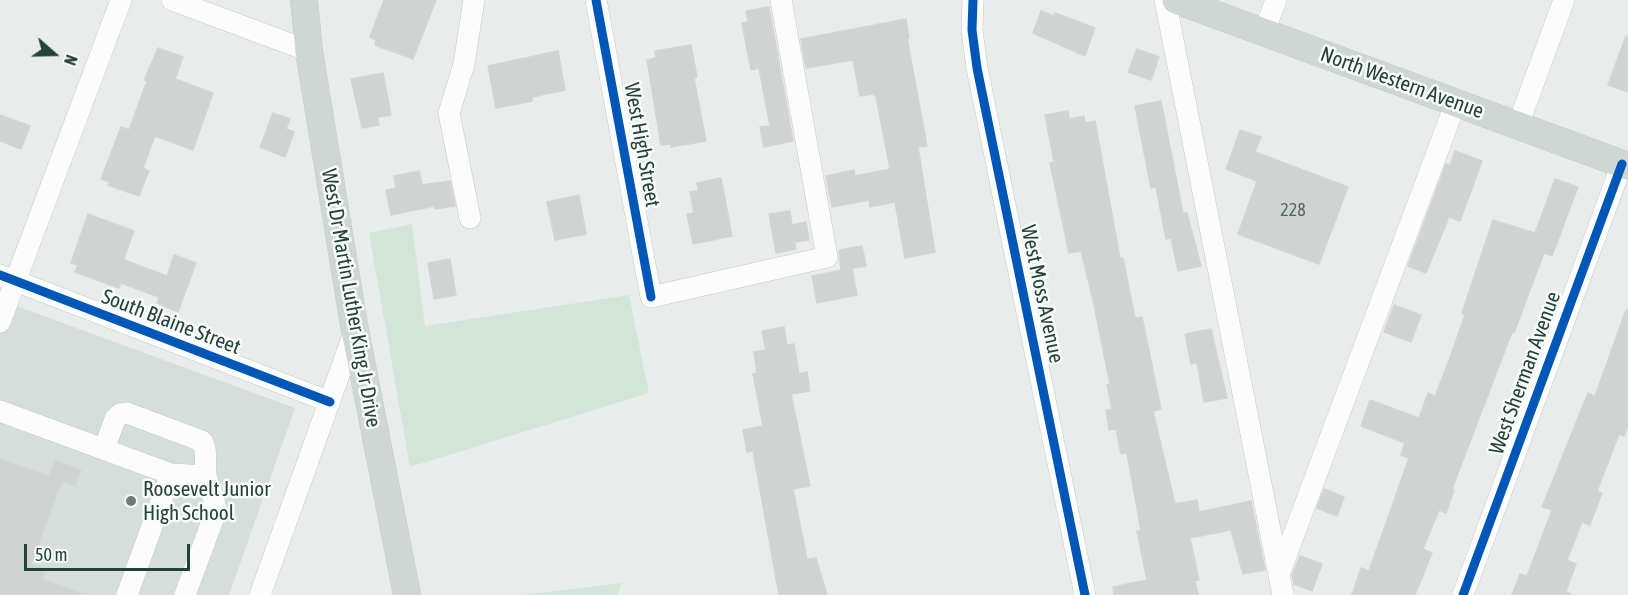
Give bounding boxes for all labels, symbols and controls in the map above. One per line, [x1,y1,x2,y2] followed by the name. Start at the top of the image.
[24,24,84,84] north arrow
[1317,42,1487,124] street label: North Western Avenue
[61,53,81,68] text: N
[619,81,665,209] street label: West High Street
[316,167,386,429] street label: West Dr Martin Luther King Jr Drive
[1280,199,1306,221] house number: 228
[1015,223,1069,365] street label: West Moss Avenue
[98,284,244,360] street label: South Blaine Street
[1484,288,1566,458] street label: West Sherman Avenue
[143,476,270,526] place label: Roosevelt Junior High School
[124,494,138,508] marker: Roosevelt Junior High School
[27,532,194,570] scale bar
[35,544,67,565] text: 50 m

